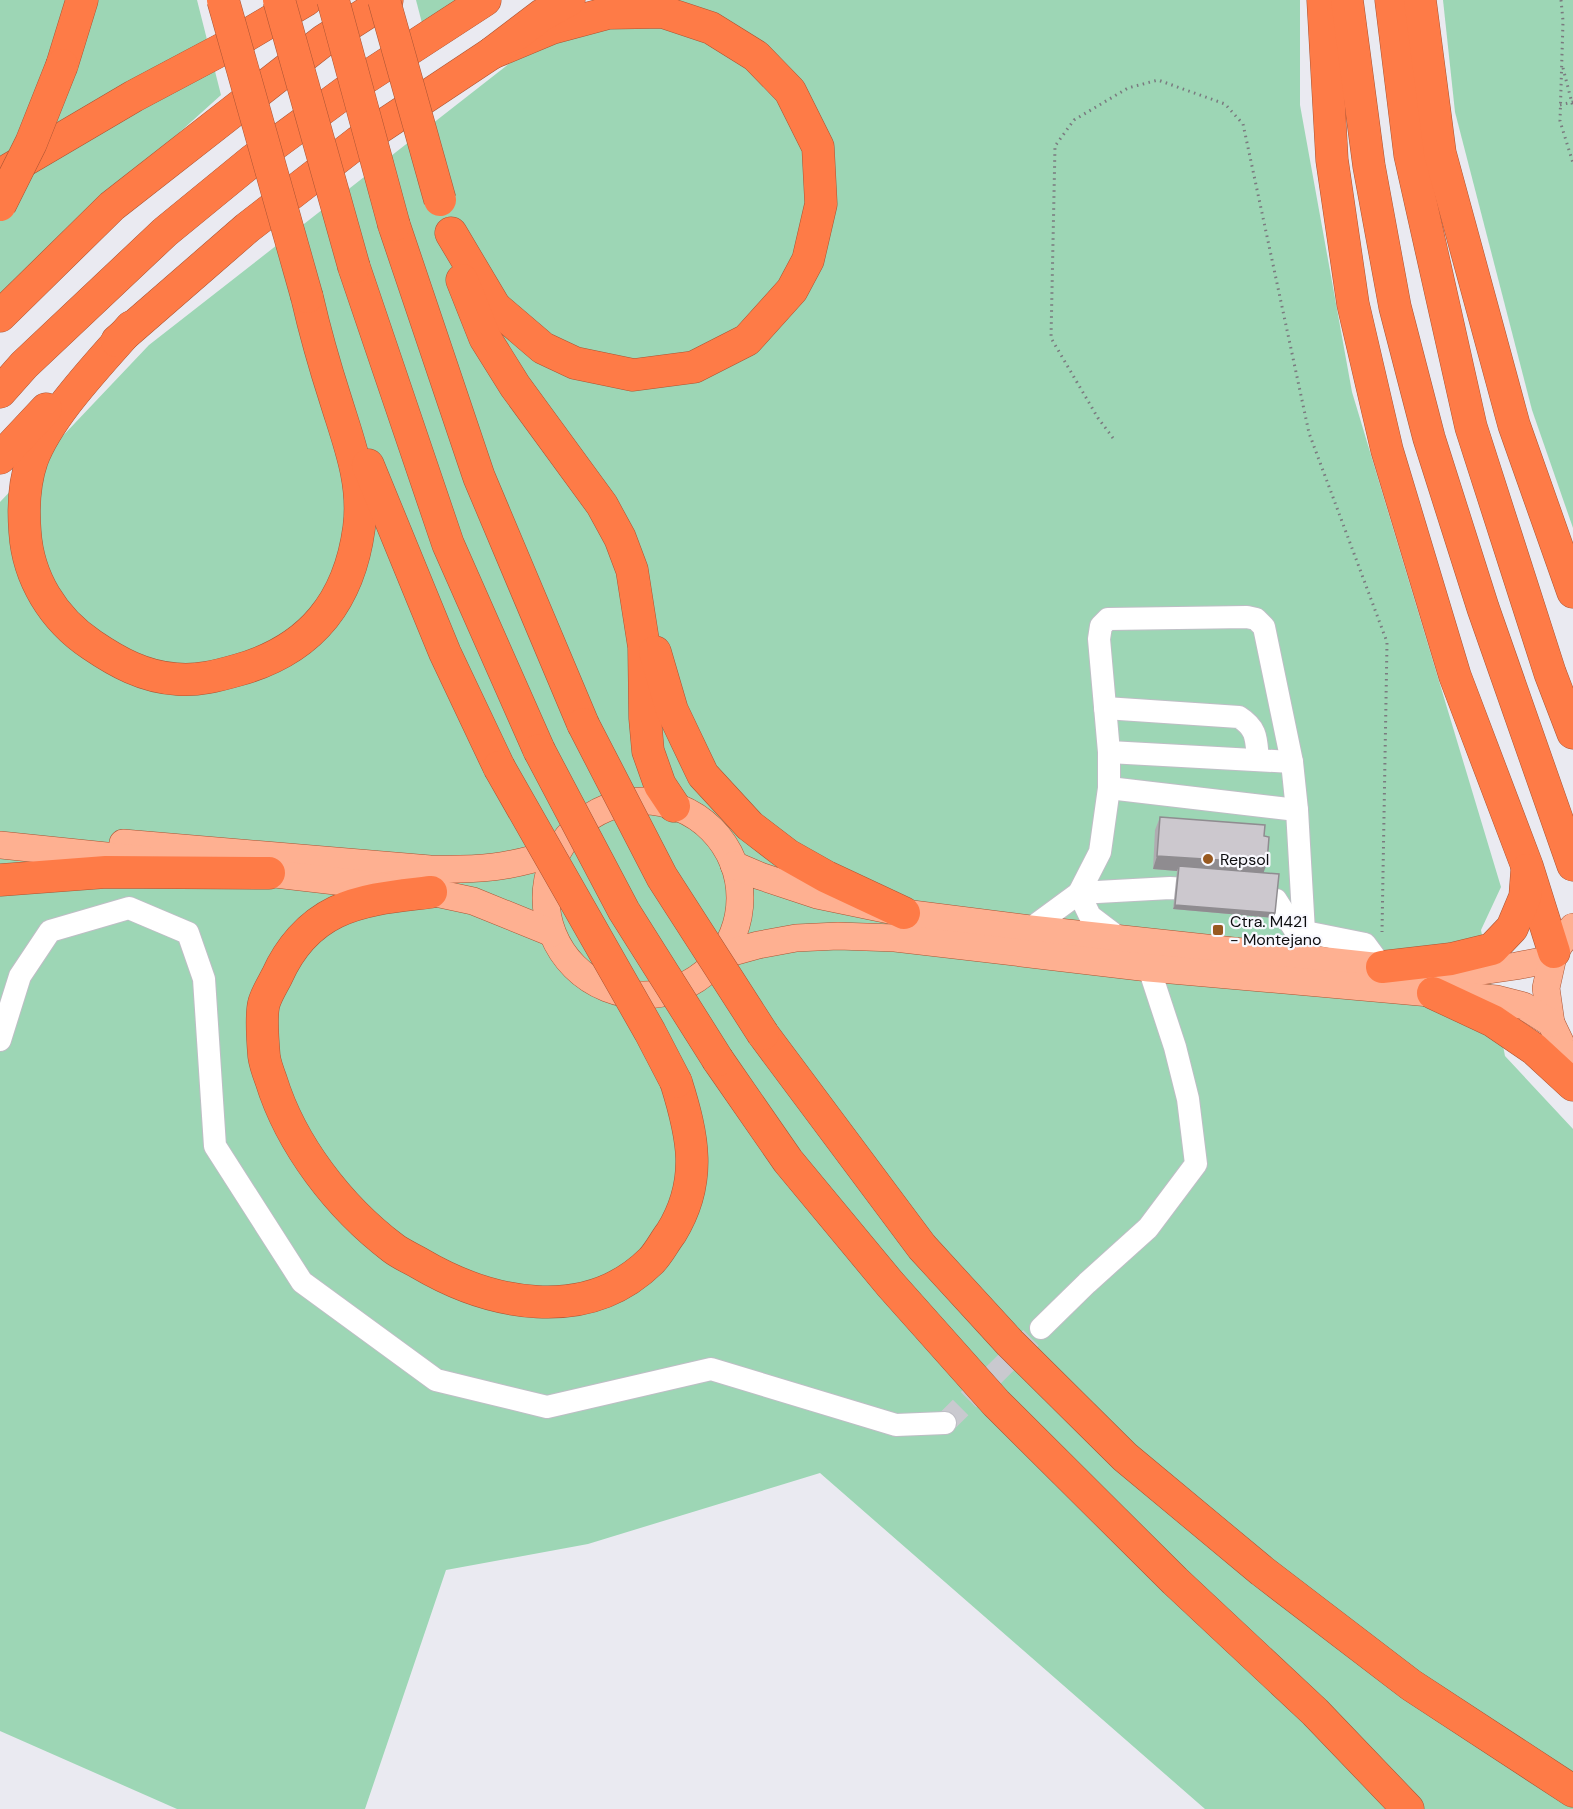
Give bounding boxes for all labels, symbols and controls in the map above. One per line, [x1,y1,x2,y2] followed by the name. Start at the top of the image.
[1220,849,1269,870] place label: Repsol
[1201,852,1215,866] marker: Repsol
[1230,911,1321,950] place label: Ctra. M421 - Montejano
[1211,923,1225,937] marker: Ctra. M421 - Montejano

